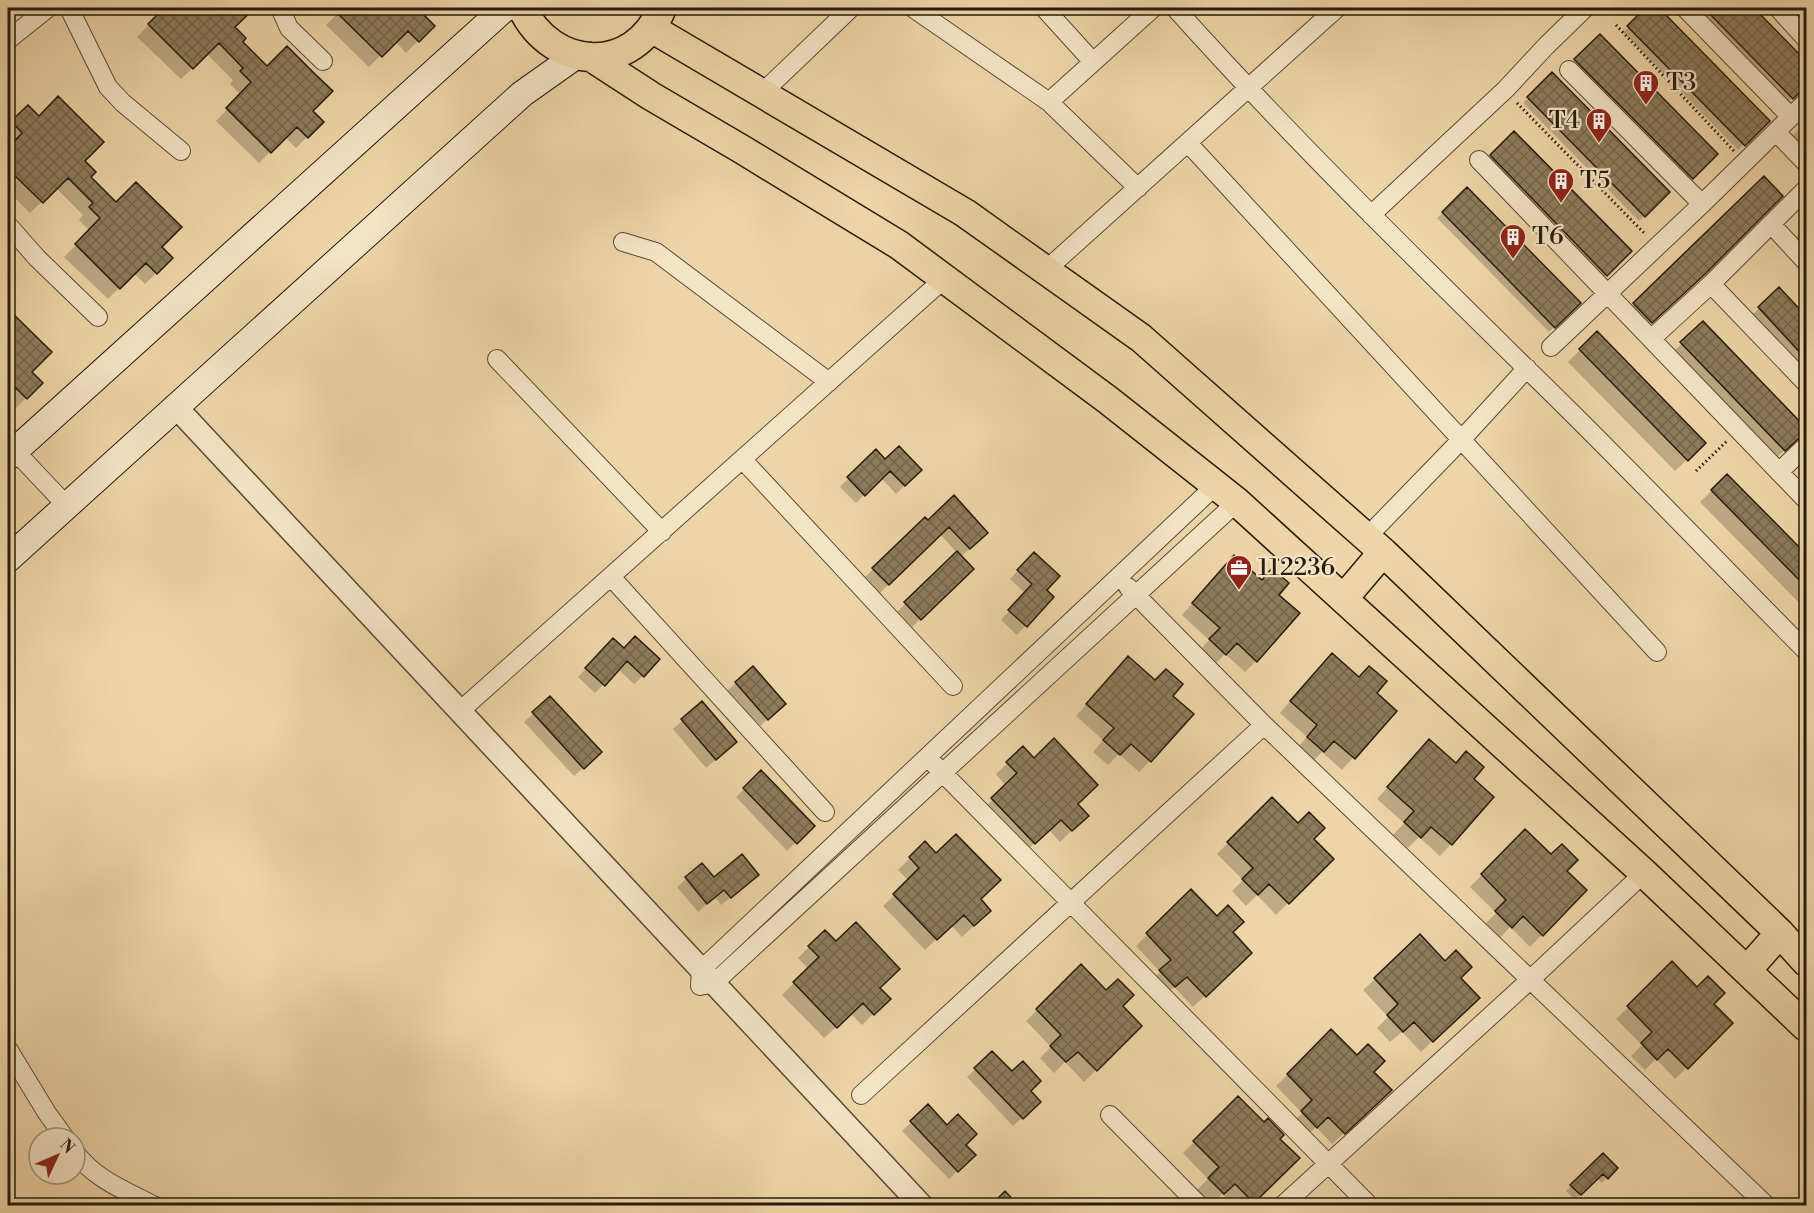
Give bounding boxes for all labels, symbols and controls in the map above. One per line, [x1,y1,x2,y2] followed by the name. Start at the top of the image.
[1631,68,1661,106] building icon: T3
[1666,68,1696,98] place label: T3
[1549,106,1580,136] place label: T4
[1584,106,1614,144] building icon: T4
[1546,166,1576,204] building icon: T5
[1580,166,1610,196] place label: T5
[1498,222,1528,260] building icon: T6
[1532,222,1563,252] place label: T6
[1224,553,1254,591] office icon: 112236
[1258,553,1335,583] place label: 112236
[27,1126,87,1186] north arrow
[55,1135,79,1158] text: N

